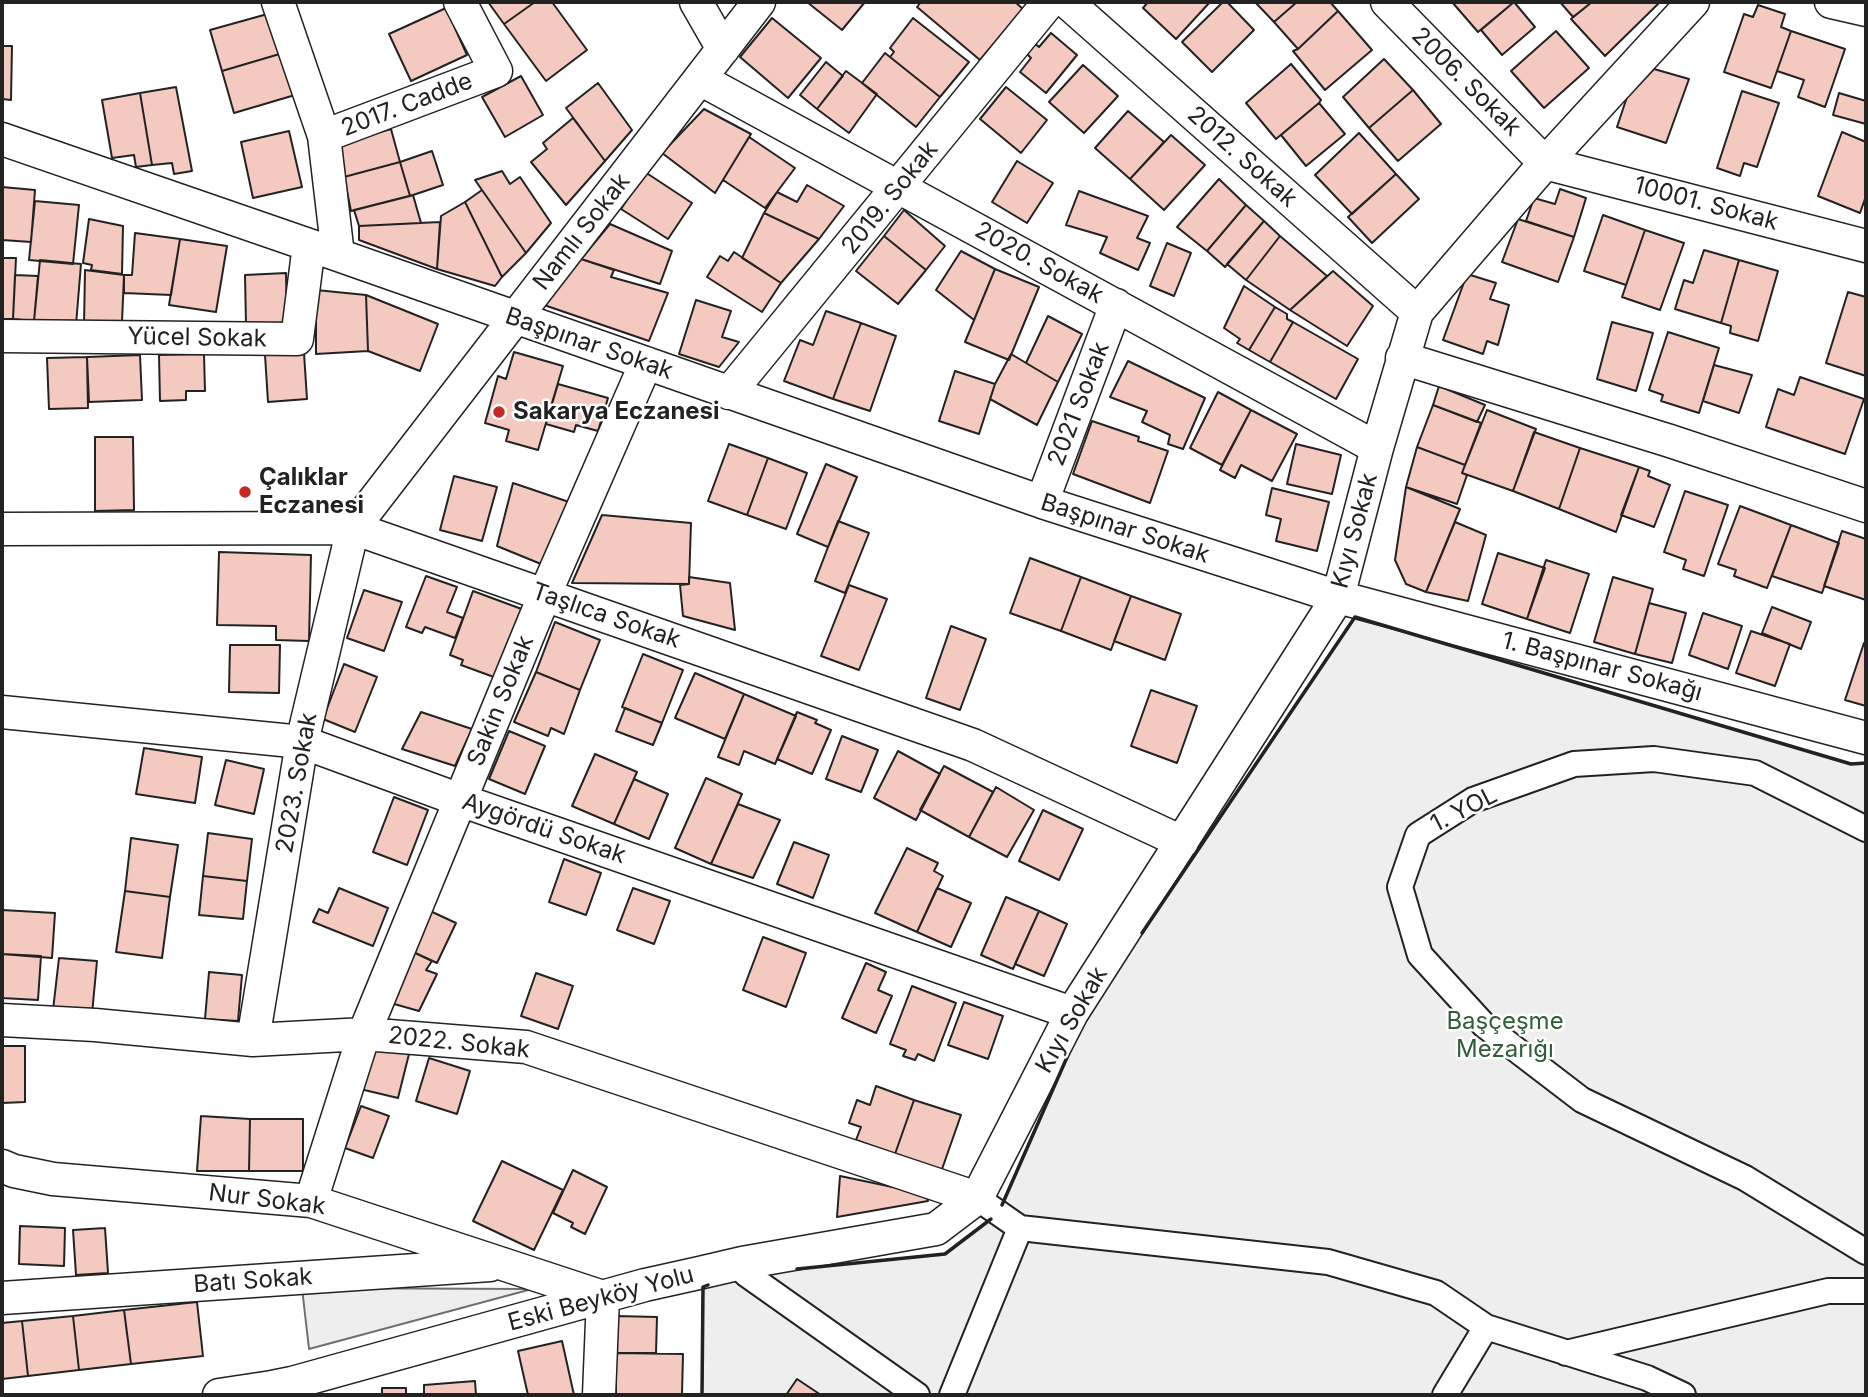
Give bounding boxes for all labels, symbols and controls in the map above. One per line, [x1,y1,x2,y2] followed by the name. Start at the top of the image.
[1406,22,1526,142] street label: 2006. Sokak
[337,67,477,143] street label: 2017. Cadde
[1181,100,1303,214] street label: 2012. Sokak
[836,136,944,260] street label: 2019. Sokak
[527,168,637,296] street label: Namlı Sokak
[1631,171,1781,237] street label: 10001. Sokak
[970,216,1108,310] street label: 2020. Sokak
[501,302,677,386] street label: Başpınar Sokak
[127,322,267,354] street label: Yücel Sokak
[1042,338,1116,470] street label: 2021 Sokak
[513,398,720,426] place label: Sakarya Eczanesi
[491,404,507,420] marker: Sakarya Eczanesi
[259,464,364,520] place label: Çalıklar Eczanesi
[1326,470,1384,592] street label: Kıyı Sokak
[237,484,253,500] marker: Çalıklar Eczanesi
[1037,488,1213,570] street label: Başpınar Sokak
[528,577,684,655] street label: Taşlıca Sokak
[1499,626,1705,708] street label: 1. Başpınar Sokağı
[462,631,540,771] street label: Sakin Sokak
[270,711,324,855] street label: 2023. Sokak
[1426,781,1502,839] street label: 1. YOL
[458,788,630,870] street label: Aygördü Sokak
[1030,962,1114,1078] street label: Kıyı Sokak
[1446,1008,1564,1064] park label: Başçeşme Mezarığı
[387,1021,531,1065] street label: 2022. Sokak
[207,1179,327,1221] street label: Nur Sokak
[505,1260,697,1338] street label: Eski Beyköy Yolu
[193,1262,313,1300] street label: Batı Sokak

